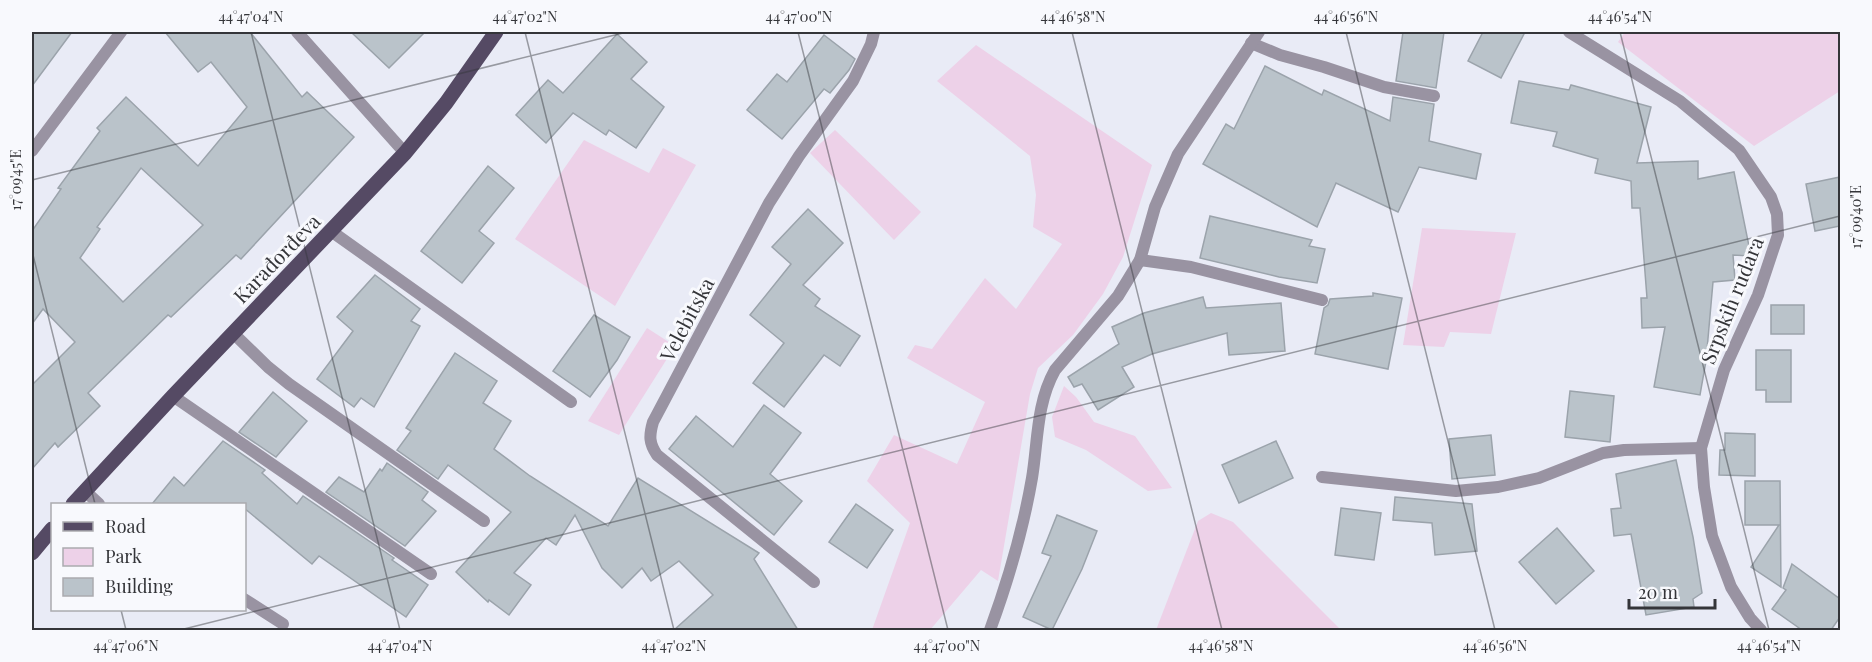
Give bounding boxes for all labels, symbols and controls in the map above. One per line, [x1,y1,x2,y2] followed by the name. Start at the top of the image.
[218,6,284,26] text: 44°47'04"N
[492,6,558,26] text: 44°47'02"N
[766,6,833,26] text: 44°47'00"N
[1041,6,1106,26] text: 44°46'58"N
[1314,6,1379,26] text: 44°46'56"N
[1588,6,1653,26] text: 44°46'54"N
[5,149,25,211] text: 17°09'45"E
[1845,185,1865,249] text: 17°09'40"E
[227,207,325,308] street label: Karađorđeva
[1693,232,1769,368] street label: Srpskih rudara
[652,272,719,366] street label: Velebitska
[51,503,246,611] legend
[105,514,146,538] text: Road
[105,544,142,568] text: Park
[1629,572,1714,610] scale bar
[105,574,173,598] text: Building
[1638,580,1678,604] text: 20 m
[93,635,159,655] text: 44°47'06"N
[367,635,433,655] text: 44°47'04"N
[641,635,707,655] text: 44°47'02"N
[914,635,981,655] text: 44°47'00"N
[1189,635,1254,655] text: 44°46'58"N
[1463,635,1528,655] text: 44°46'56"N
[1737,635,1802,655] text: 44°46'54"N

